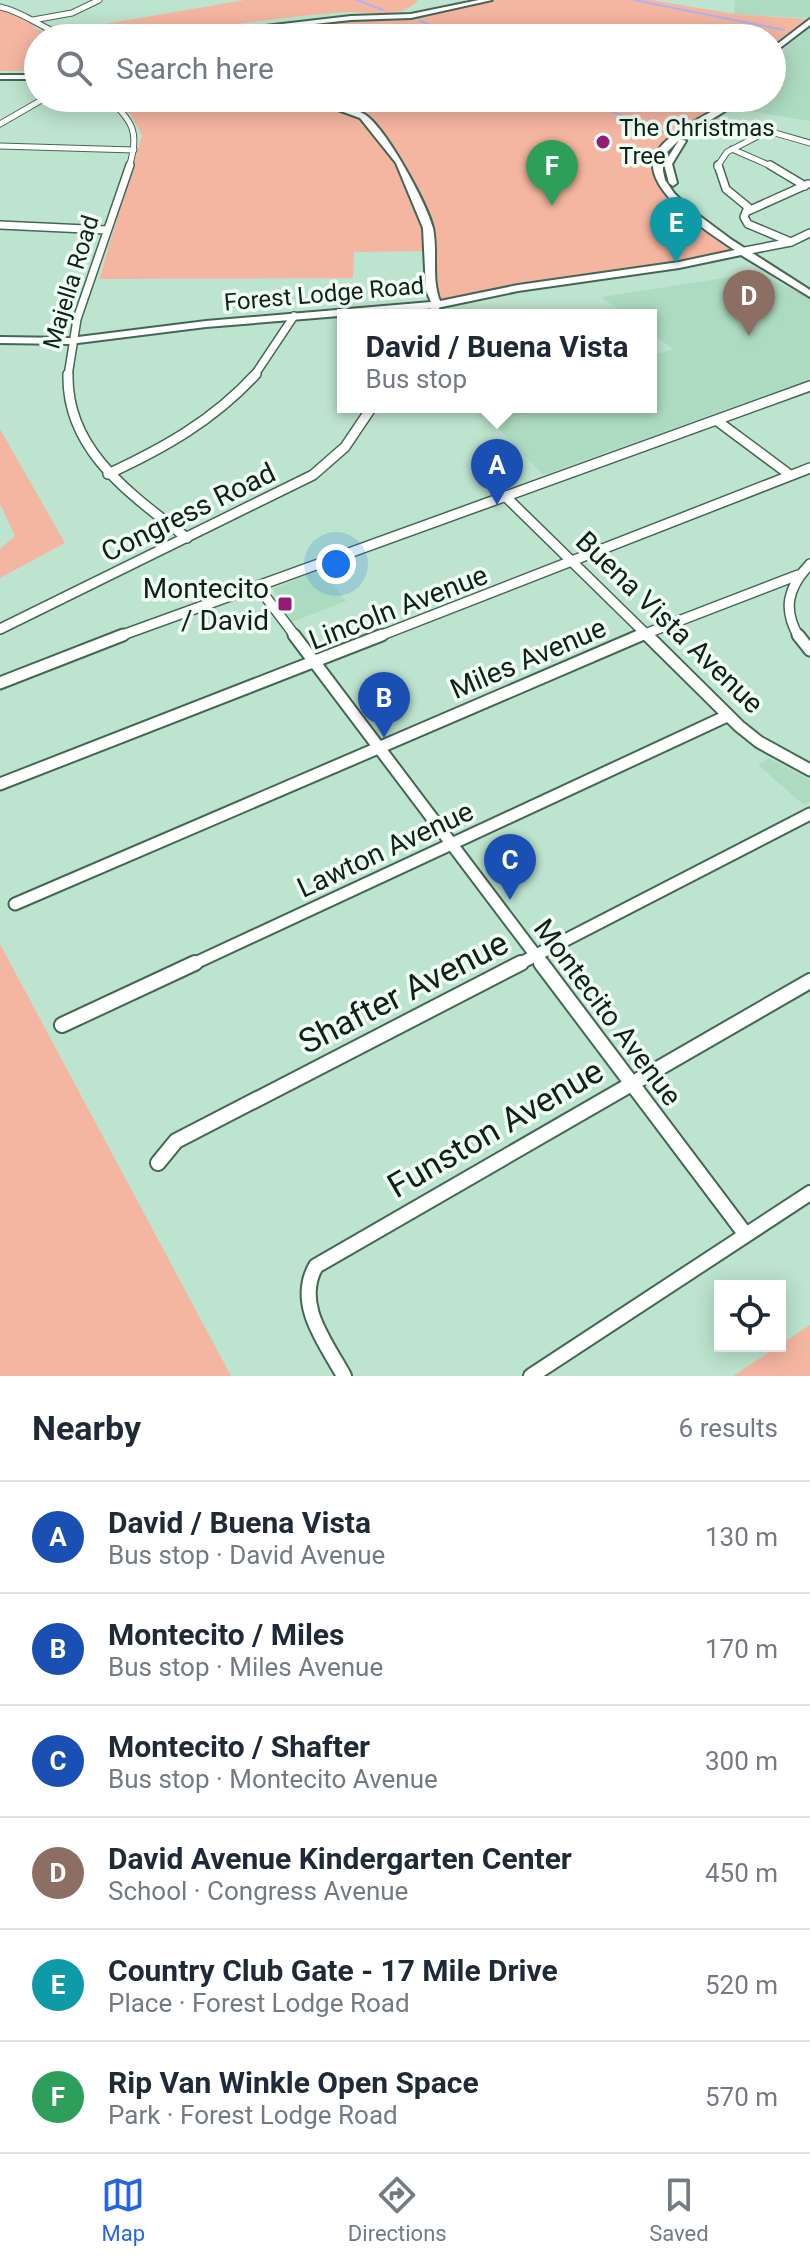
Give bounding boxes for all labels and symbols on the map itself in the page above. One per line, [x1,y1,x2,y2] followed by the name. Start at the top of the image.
[619,114,775,170] place label: The Christmas Tree
[594,133,612,151] marker: The Christmas Tree
[526,140,578,206] pin: F
[650,197,702,263] pin: E
[37,212,105,352] street label: Majella Road
[723,270,775,336] pin: D
[223,271,425,317] street label: Forest Lodge Road
[471,439,523,505] pin: A
[96,456,281,569] street label: Congress Road
[569,525,770,720] street label: Buena Vista Avenue
[316,544,356,584] your location
[304,558,492,657] street label: Lincoln Avenue
[143,572,269,637] place label: Montecito / David
[276,595,294,613] marker: Montecito / David
[445,611,611,706] street label: Miles Avenue
[358,672,410,738] pin: B
[292,794,478,905] street label: Lawton Avenue
[484,834,536,900] pin: C
[527,913,688,1112] street label: Montecito Avenue
[292,922,514,1062] street label: Shafter Avenue
[380,1050,610,1206] street label: Funston Avenue

